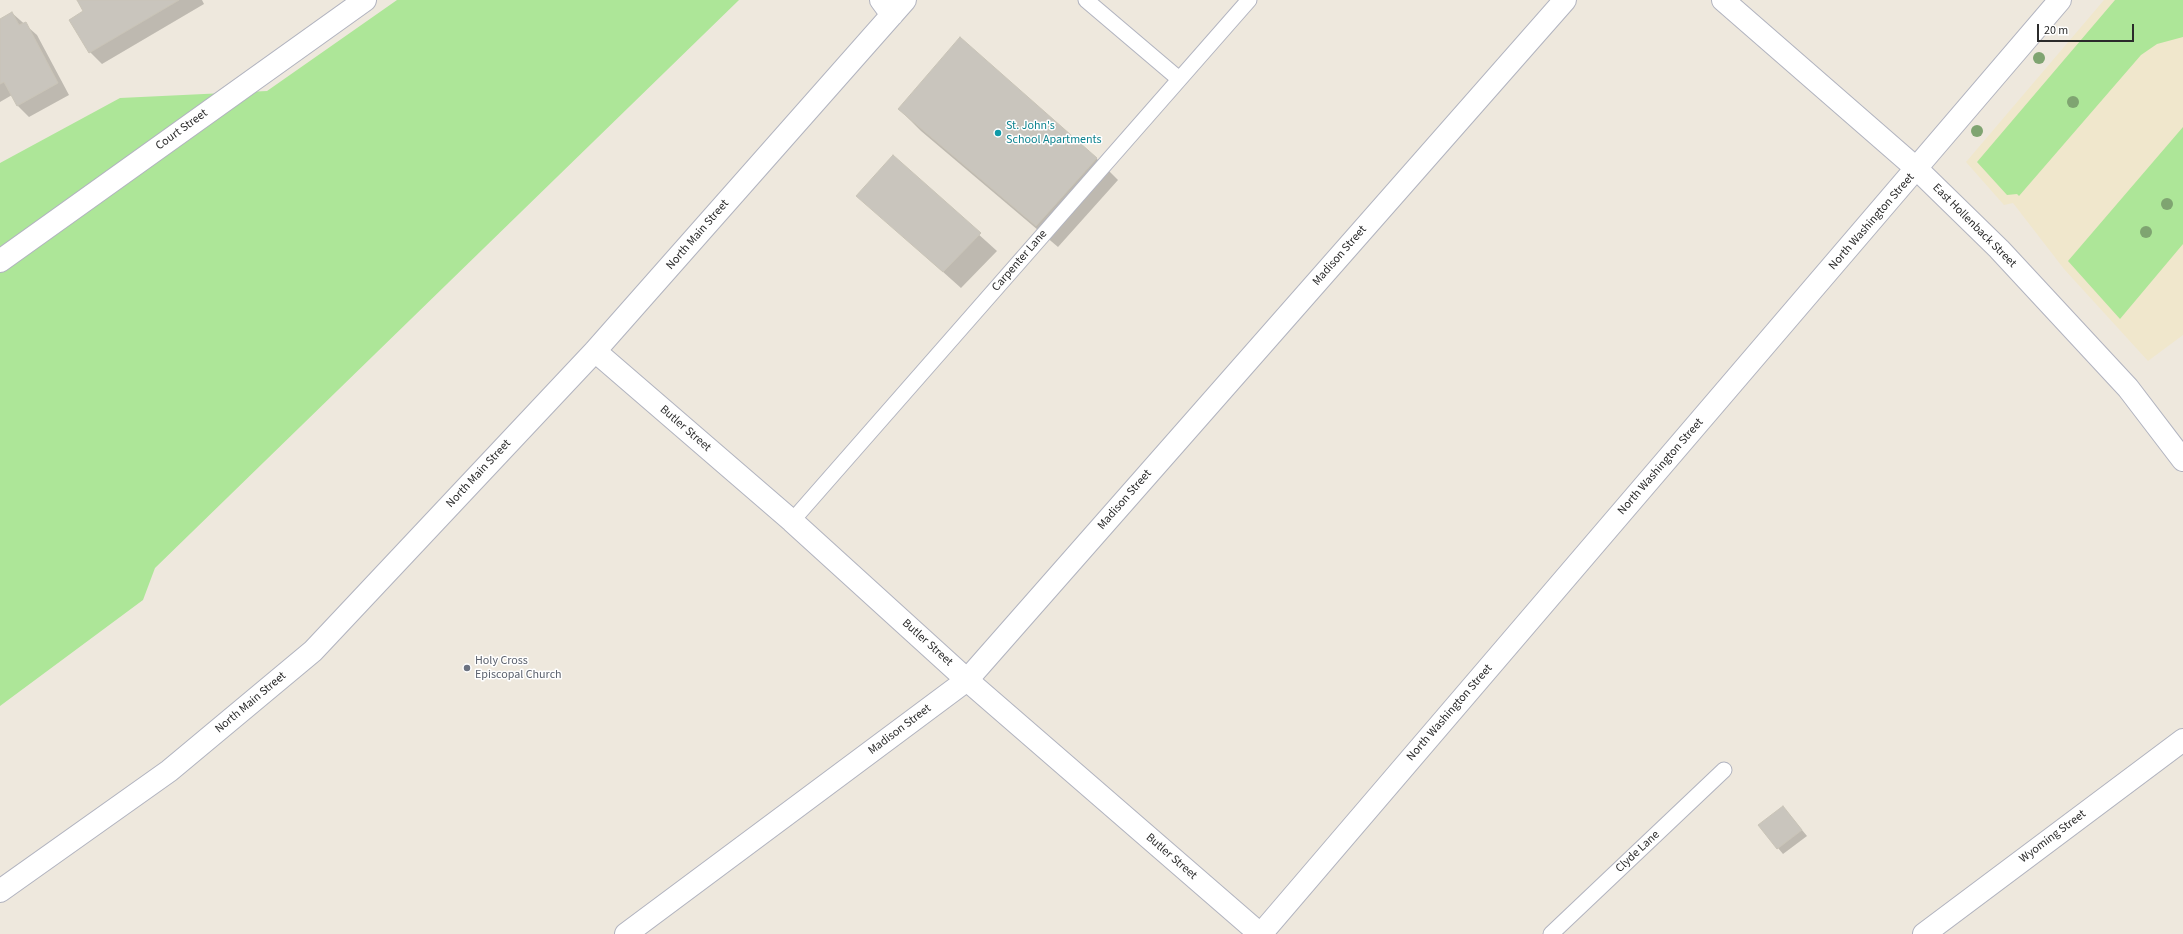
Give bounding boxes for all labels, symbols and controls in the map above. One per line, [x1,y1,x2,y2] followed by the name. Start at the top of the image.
[2039,16,2136,42] scale bar
[2044,22,2068,39] text: 20 m
[153,106,211,154] street label: Court Street
[1006,119,1102,147] place label: St. John's School Apartments
[993,128,1003,138] marker: St. John's School Apartments
[1826,171,1918,273] street label: North Washington Street
[1929,181,2019,271] street label: East Hollenback Street
[664,197,732,273] street label: North Main Street
[1310,223,1370,289] street label: Madison Street
[989,227,1051,295] street label: Carpenter Lane
[656,403,714,455] street label: Butler Street
[1615,416,1707,518] street label: North Washington Street
[444,437,514,511] street label: North Main Street
[1095,467,1155,533] street label: Madison Street
[899,616,955,670] street label: Butler Street
[475,654,562,682] place label: Holy Cross Episcopal Church
[1404,662,1496,764] street label: North Washington Street
[462,663,472,673] marker: Holy Cross Episcopal Church
[213,669,289,737] street label: North Main Street
[866,702,934,758] street label: Madison Street
[2017,807,2089,867] street label: Wyoming Street
[1613,828,1663,876] street label: Clyde Lane
[1142,831,1200,883] street label: Butler Street

